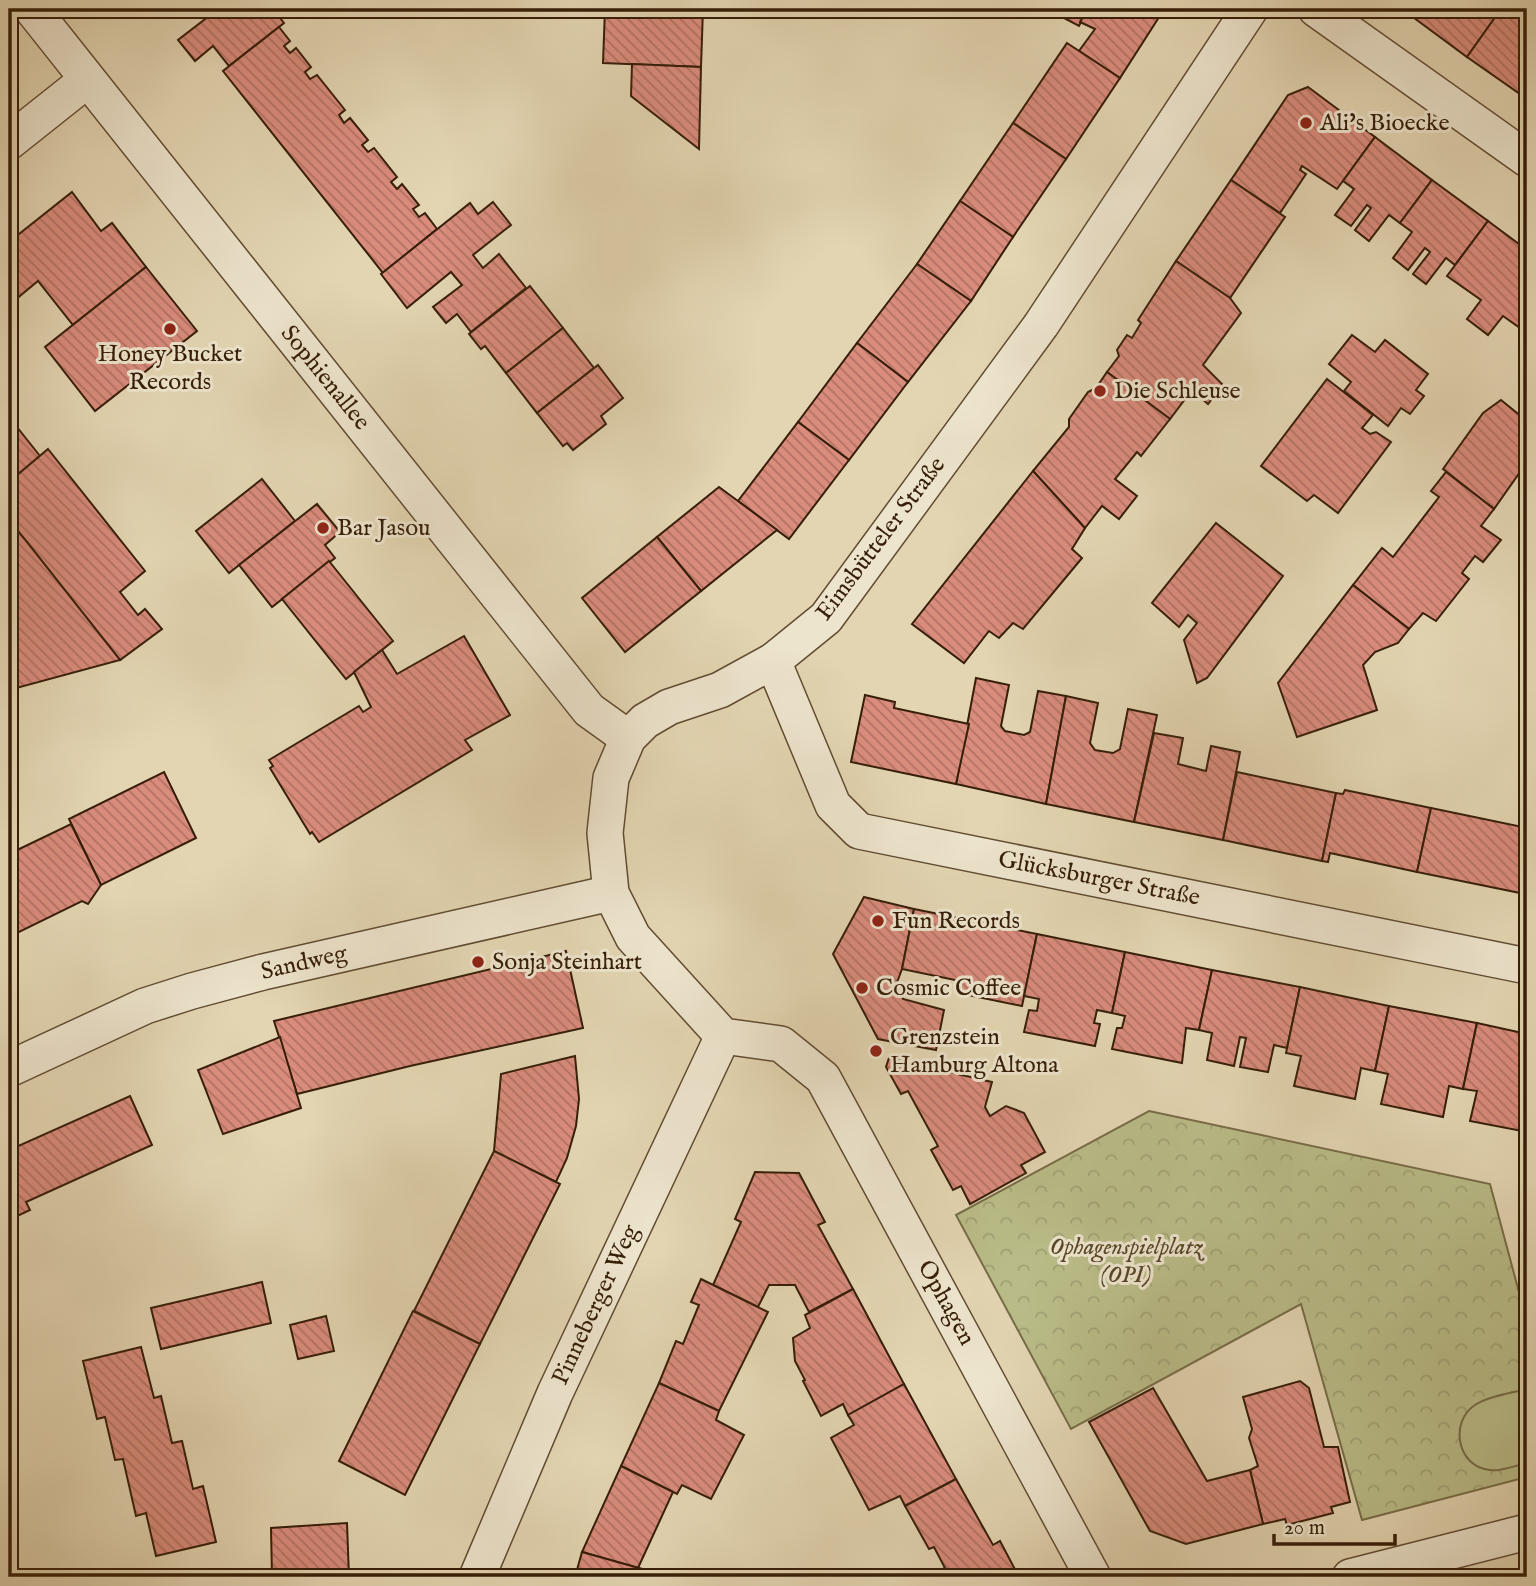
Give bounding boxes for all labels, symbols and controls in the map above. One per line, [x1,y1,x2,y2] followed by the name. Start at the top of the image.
[1319,108,1449,139] place label: Ali's Bioecke
[1298,115,1314,131] marker: Ali's Bioecke
[273,319,377,437] street label: Sophienallee
[162,321,178,337] marker: Honey Bucket Records
[98,339,242,398] place label: Honey Bucket Records
[1114,376,1241,407] place label: Die Schleuse
[1092,383,1108,399] marker: Die Schleuse
[809,451,953,627] street label: Eimsbütteler Straße
[337,513,431,544] place label: Bar Jasou
[315,520,331,536] marker: Bar Jasou
[996,844,1202,914] street label: Glücksburger Straße
[892,906,1020,937] place label: Fun Records
[870,913,886,929] marker: Fun Records
[258,938,351,988] street label: Sandweg
[492,947,642,978] place label: Sonja Steinhart
[470,954,486,970] marker: Sonja Steinhart
[876,973,1021,1004] place label: Cosmic Coffee
[854,980,870,996] marker: Cosmic Coffee
[890,1022,1059,1081] place label: Grenzstein Hamburg Altona
[868,1043,884,1059] marker: Grenzstein Hamburg Altona
[545,1219,647,1390] street label: Pinneberger Weg
[1050,1232,1205,1291] park label: Ophagenspielplatz (OPI)
[910,1255,982,1351] street label: Ophagen
[1274,1502,1394,1546] scale bar
[1284,1515,1325,1542] text: 20 m

